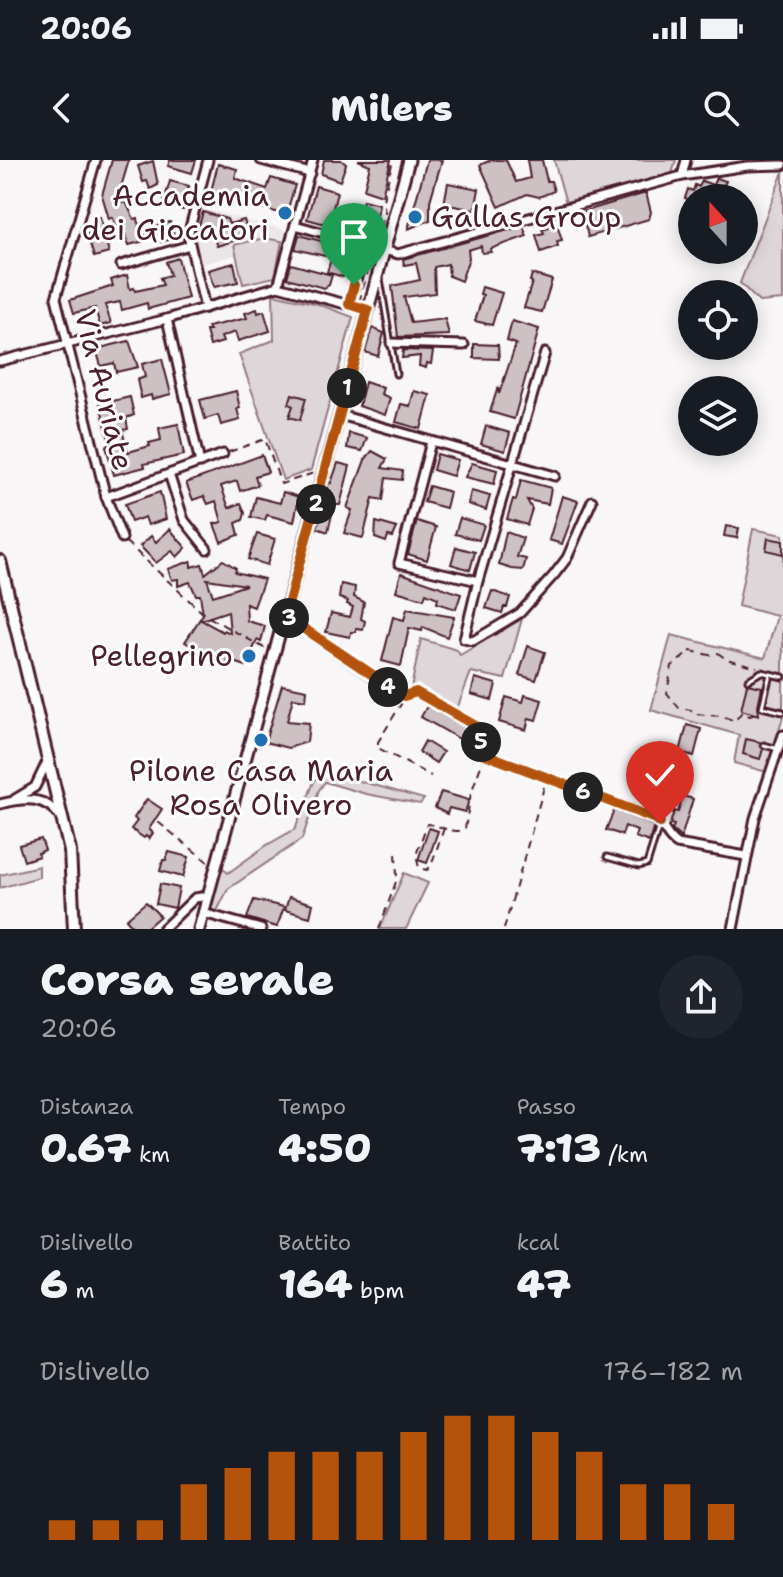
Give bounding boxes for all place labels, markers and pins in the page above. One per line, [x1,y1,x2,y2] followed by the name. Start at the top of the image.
[82,175,269,250] place label: Accademia dei Giocatori
[431,196,621,237] place label: Gallas Group
[320,203,388,285] pin
[276,204,294,222] marker: Accademia dei Giocatori
[406,208,424,226] marker: Gallas Group
[327,368,367,408] pin: 1
[296,484,336,524] pin: 2
[269,598,309,638] pin: 3
[90,635,233,676] place label: Pellegrino
[240,647,258,665] marker: Pellegrino
[368,667,408,707] pin: 4
[461,722,501,762] pin: 5
[252,731,270,749] marker: Pilone Casa Maria Rosa Olivero
[626,741,694,823] pin
[129,750,394,825] place label: Pilone Casa Maria Rosa Olivero
[563,772,603,812] pin: 6

